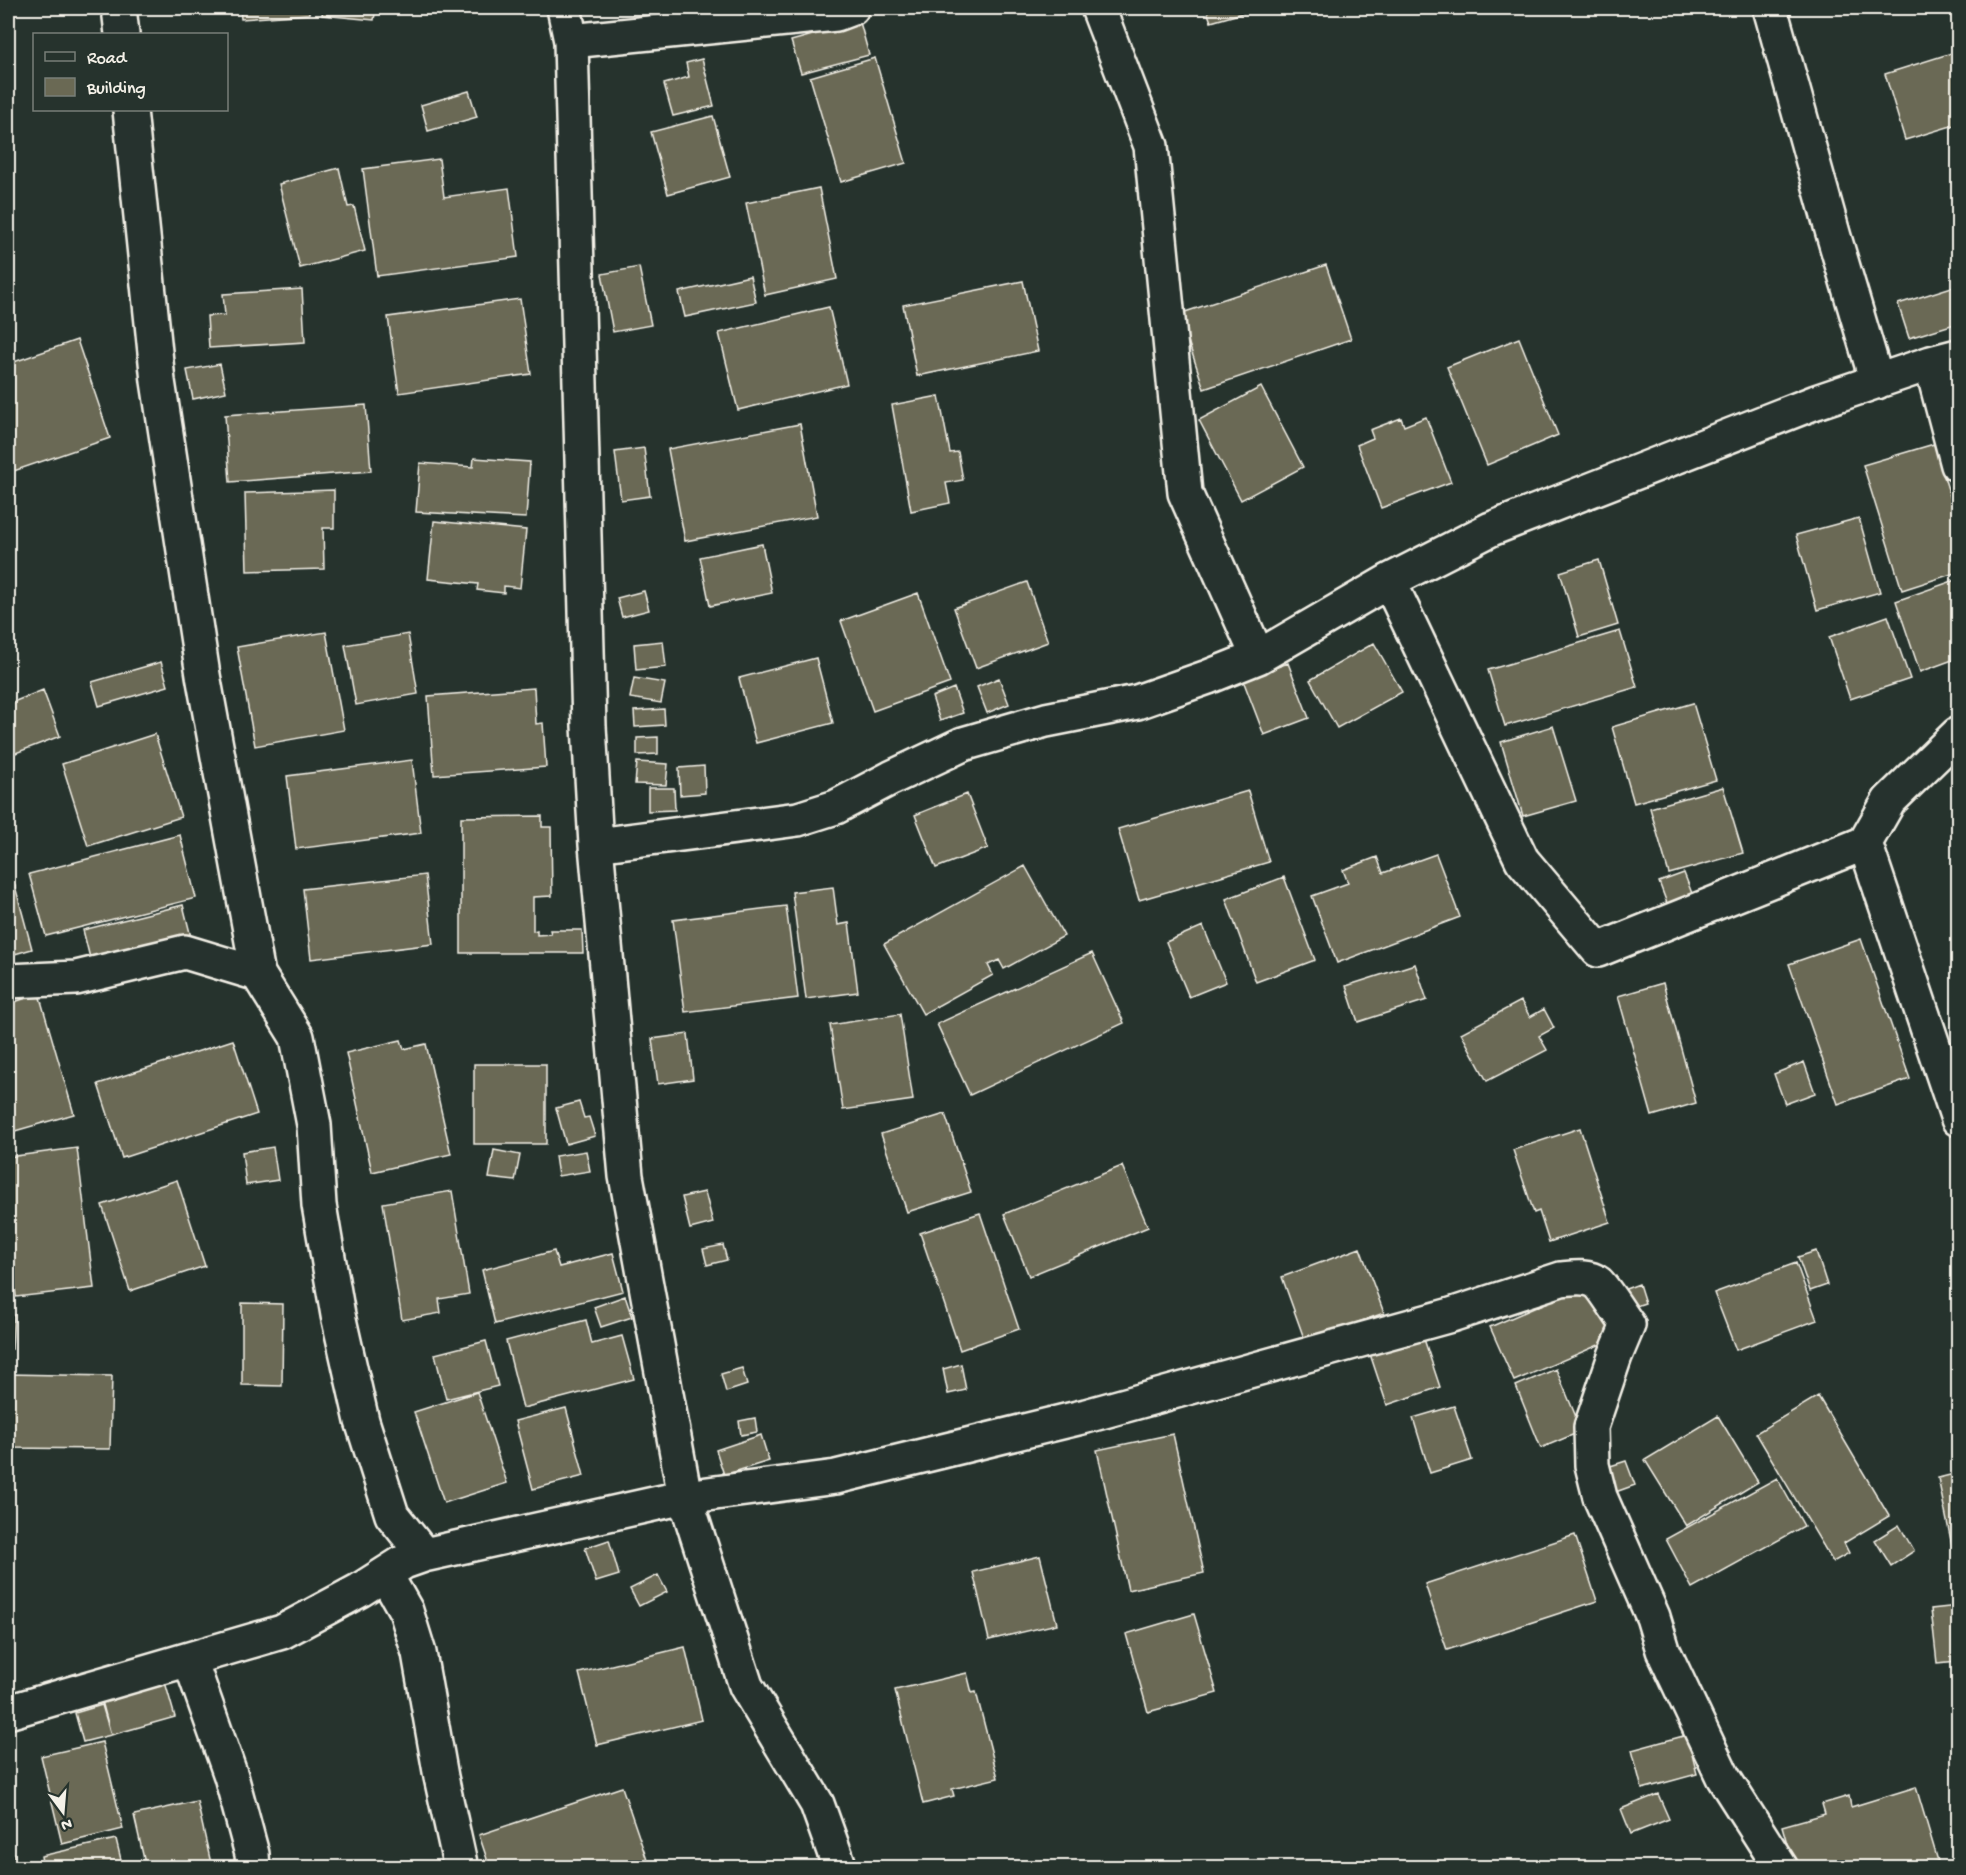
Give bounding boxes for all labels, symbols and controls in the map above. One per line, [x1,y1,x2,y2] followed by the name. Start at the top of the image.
[33,33,228,111] legend
[87,49,128,70] text: Road
[86,79,146,100] text: Building
[33,1782,93,1842] north arrow
[58,1812,74,1834] text: N

